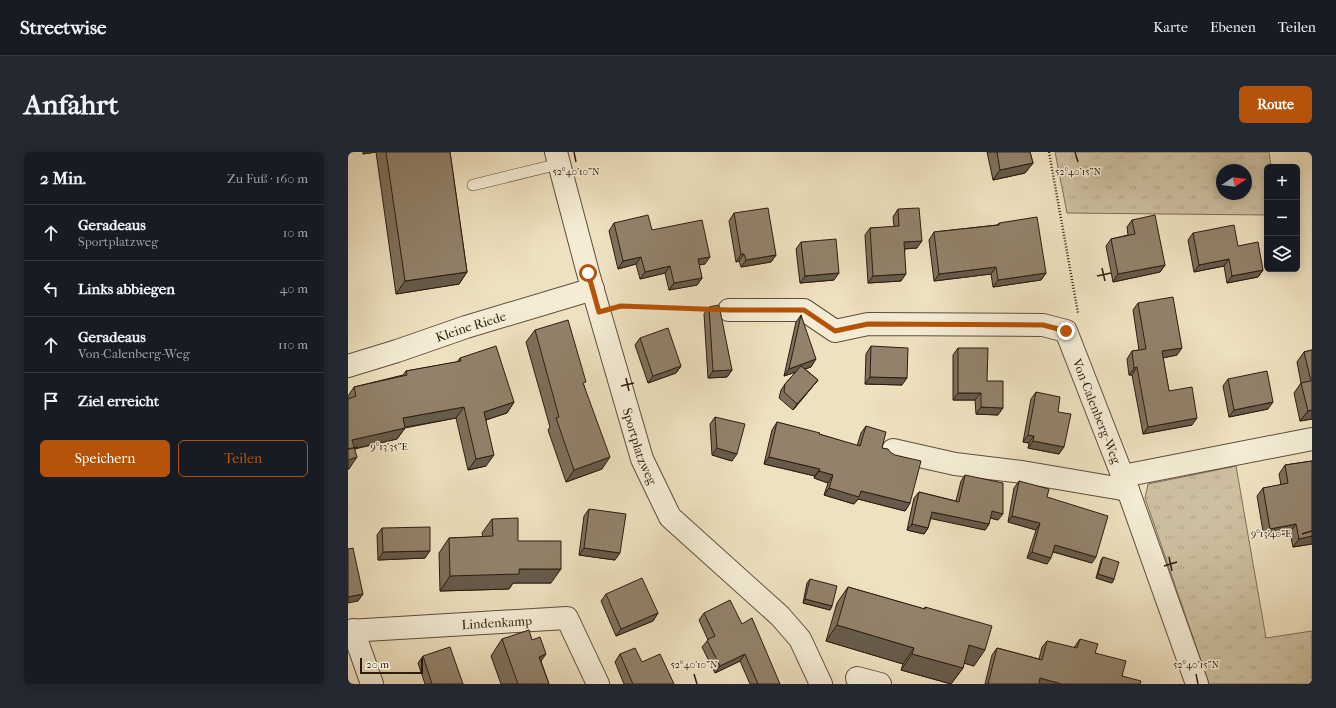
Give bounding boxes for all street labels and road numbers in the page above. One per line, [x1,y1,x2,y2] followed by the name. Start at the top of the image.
[433,308,508,345] street label: Kleine Riede
[1070,355,1125,467] street label: Von-Calenberg-Weg
[620,406,661,488] street label: Sportplatzweg
[461,613,533,632] street label: Lindenkamp

